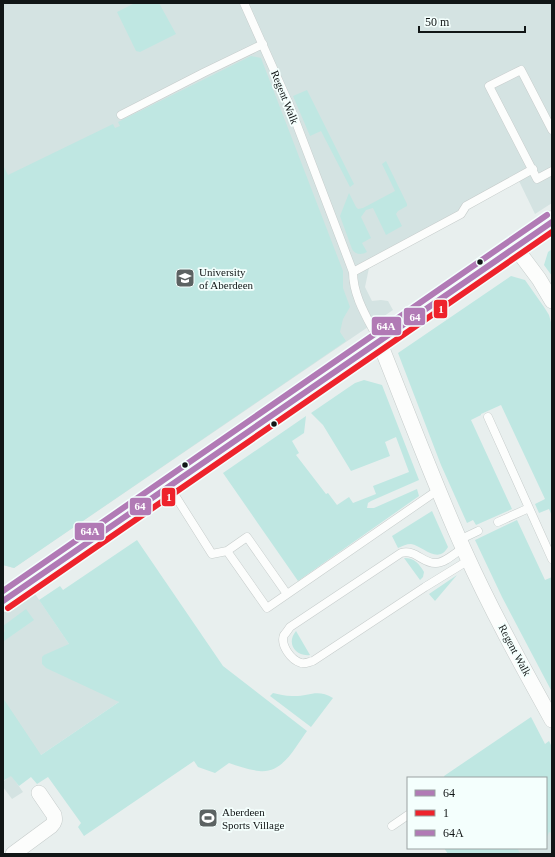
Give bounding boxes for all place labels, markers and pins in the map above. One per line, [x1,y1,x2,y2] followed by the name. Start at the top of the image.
[475,257,485,267] unlabelled marker
[199,266,254,291] place label: University of Aberdeen
[174,267,196,289] school or university icon: University of Aberdeen
[269,419,279,429] unlabelled marker
[180,460,190,470] unlabelled marker
[222,806,285,831] place label: Aberdeen Sports Village
[197,807,219,829] sports icon: Aberdeen Sports Village

